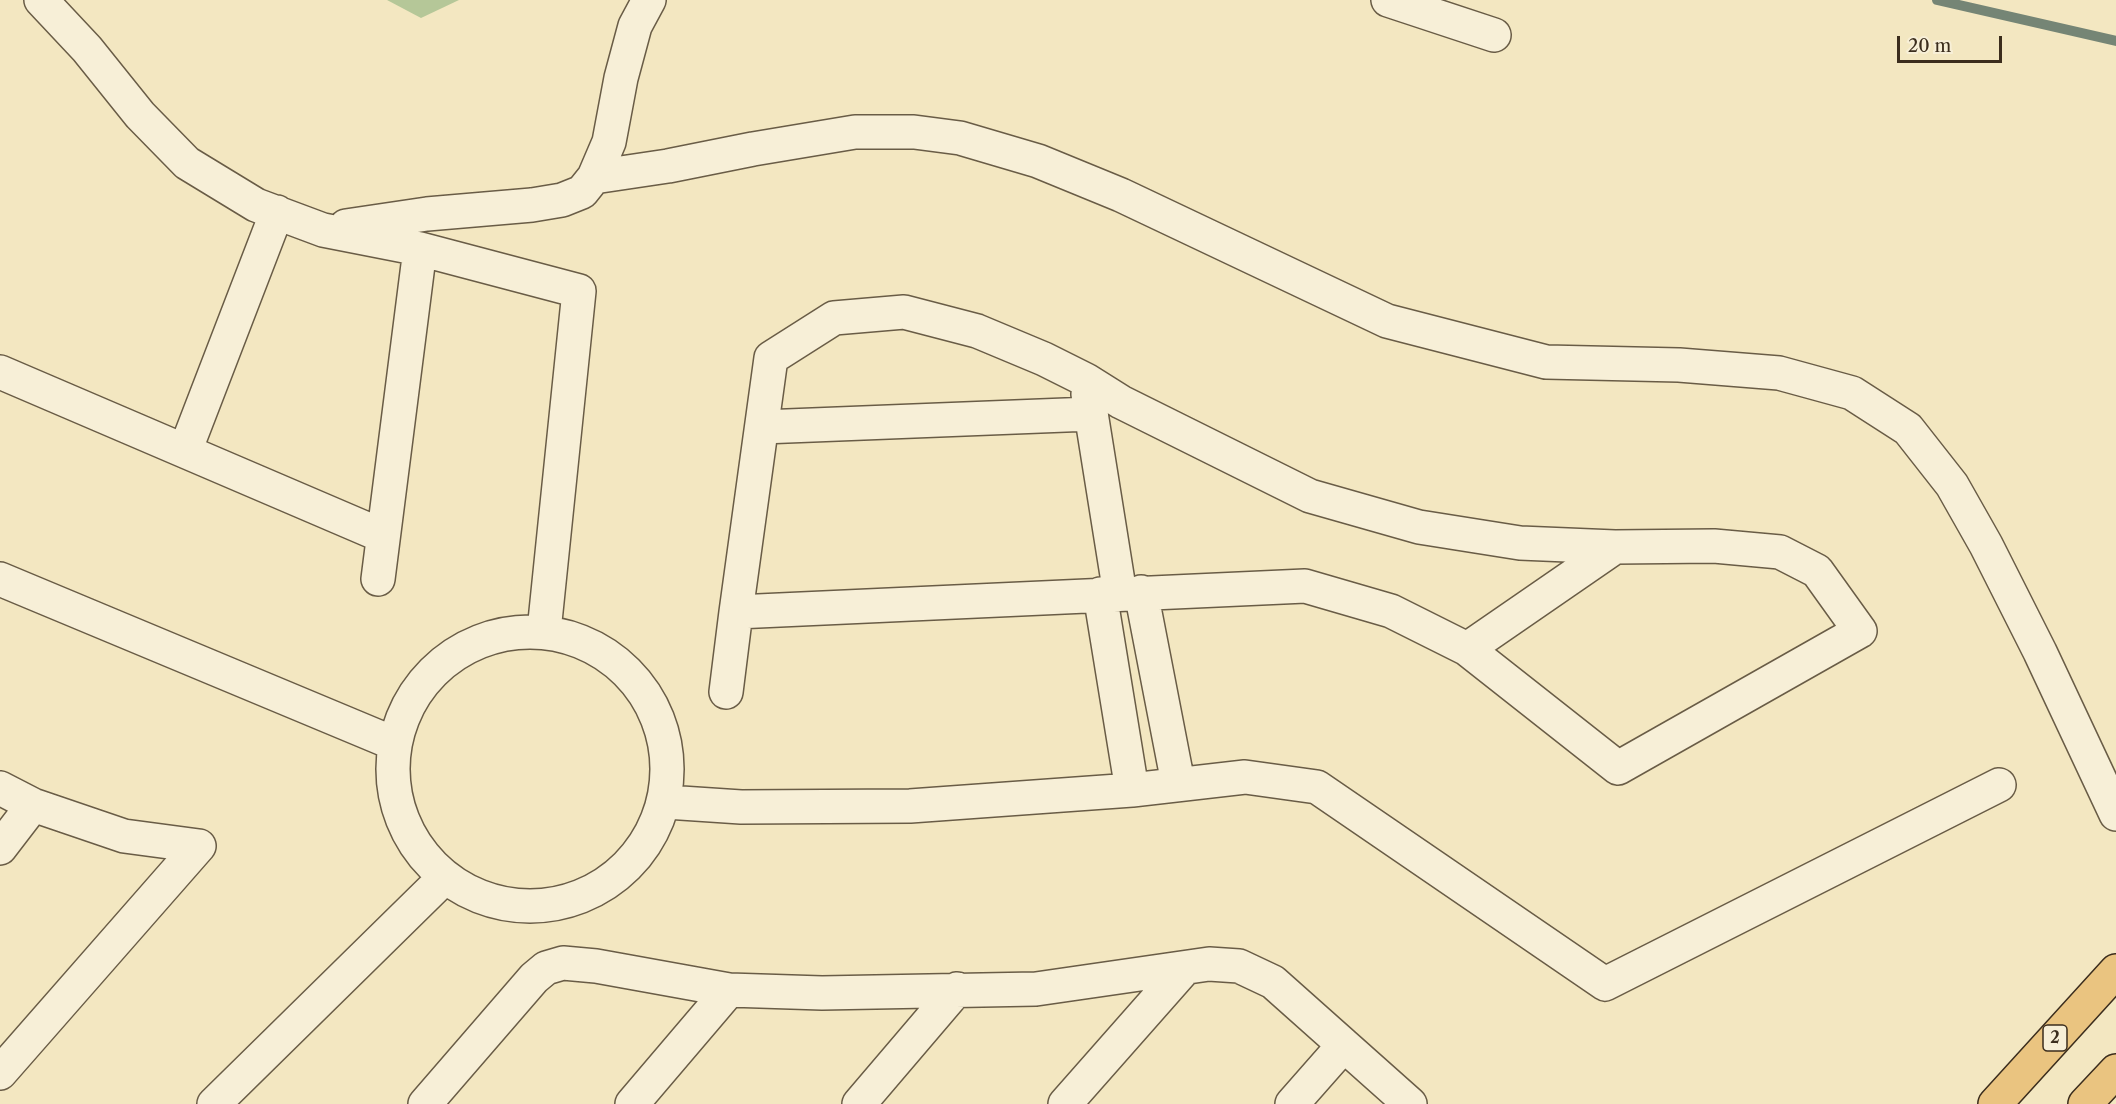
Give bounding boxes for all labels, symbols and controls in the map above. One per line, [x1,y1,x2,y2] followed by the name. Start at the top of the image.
[1900,24,2005,62] scale bar
[1908,35,1951,57] text: 20 m
[2043,1025,2067,1051] road number: 2

